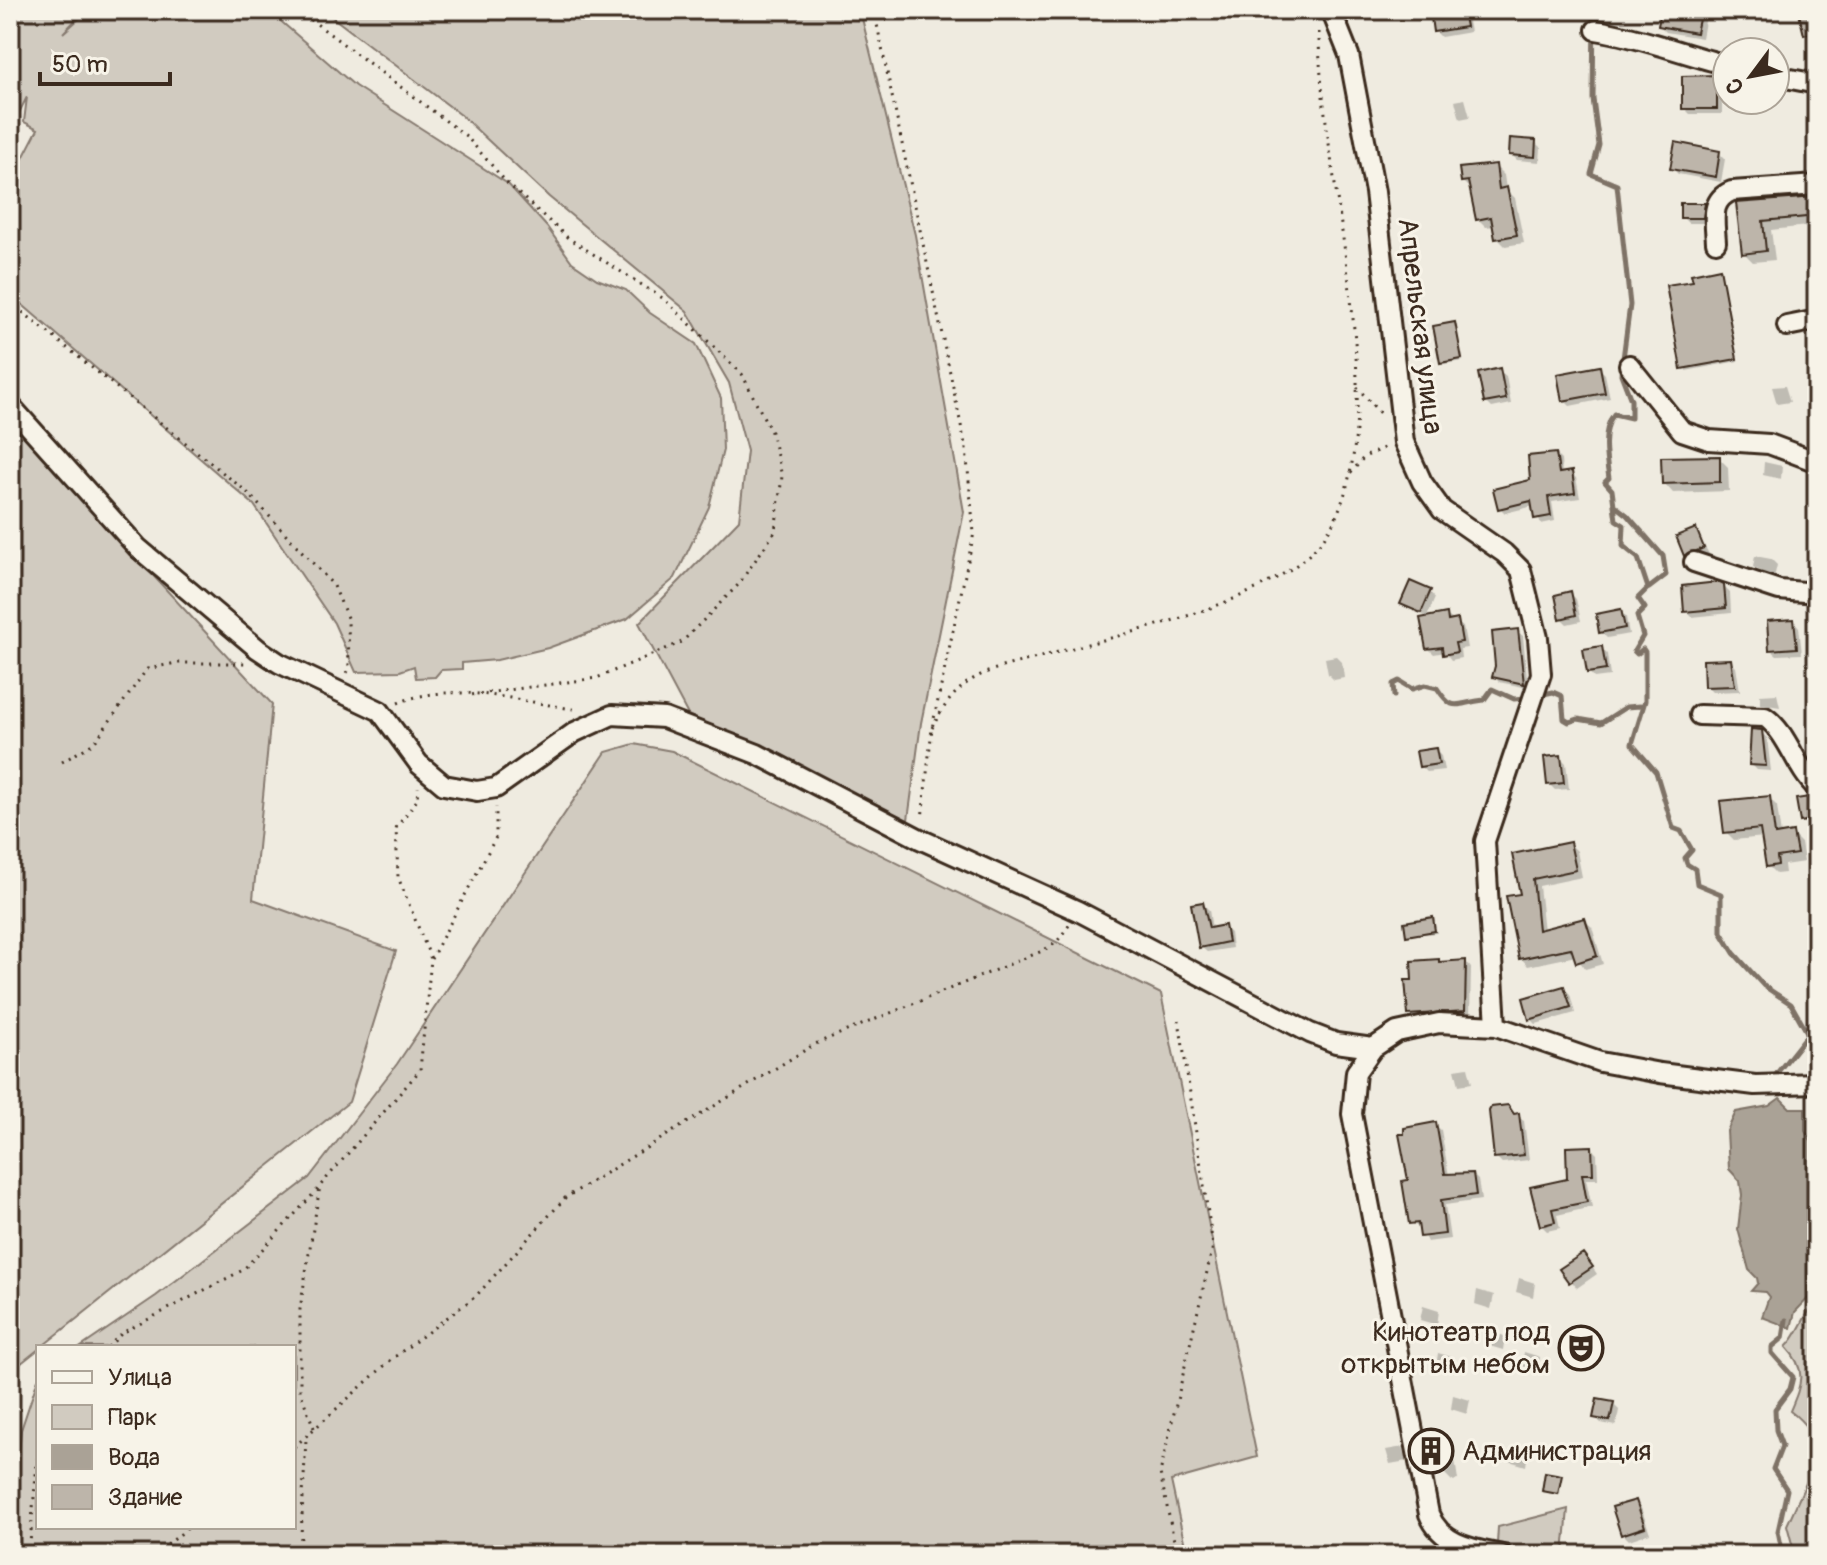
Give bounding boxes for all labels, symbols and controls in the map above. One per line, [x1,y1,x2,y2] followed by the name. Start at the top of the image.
[40,36,170,86] scale bar
[1711,36,1791,116] north arrow
[52,50,108,79] text: 50 m
[1719,73,1750,99] text: С
[1389,216,1451,436] street label: Апрельская улица
[1341,1315,1550,1382] place label: Кинотеатр под открытым небом
[1557,1324,1605,1372] theatre icon: Кинотеатр под открытым небом
[36,1345,296,1529] legend
[108,1363,172,1392] text: Улица
[108,1403,157,1432] text: Парк
[1407,1427,1455,1475] building icon: Администрация
[1462,1434,1651,1469] place label: Администрация
[108,1443,160,1472] text: Вода
[108,1483,183,1512] text: Здание

